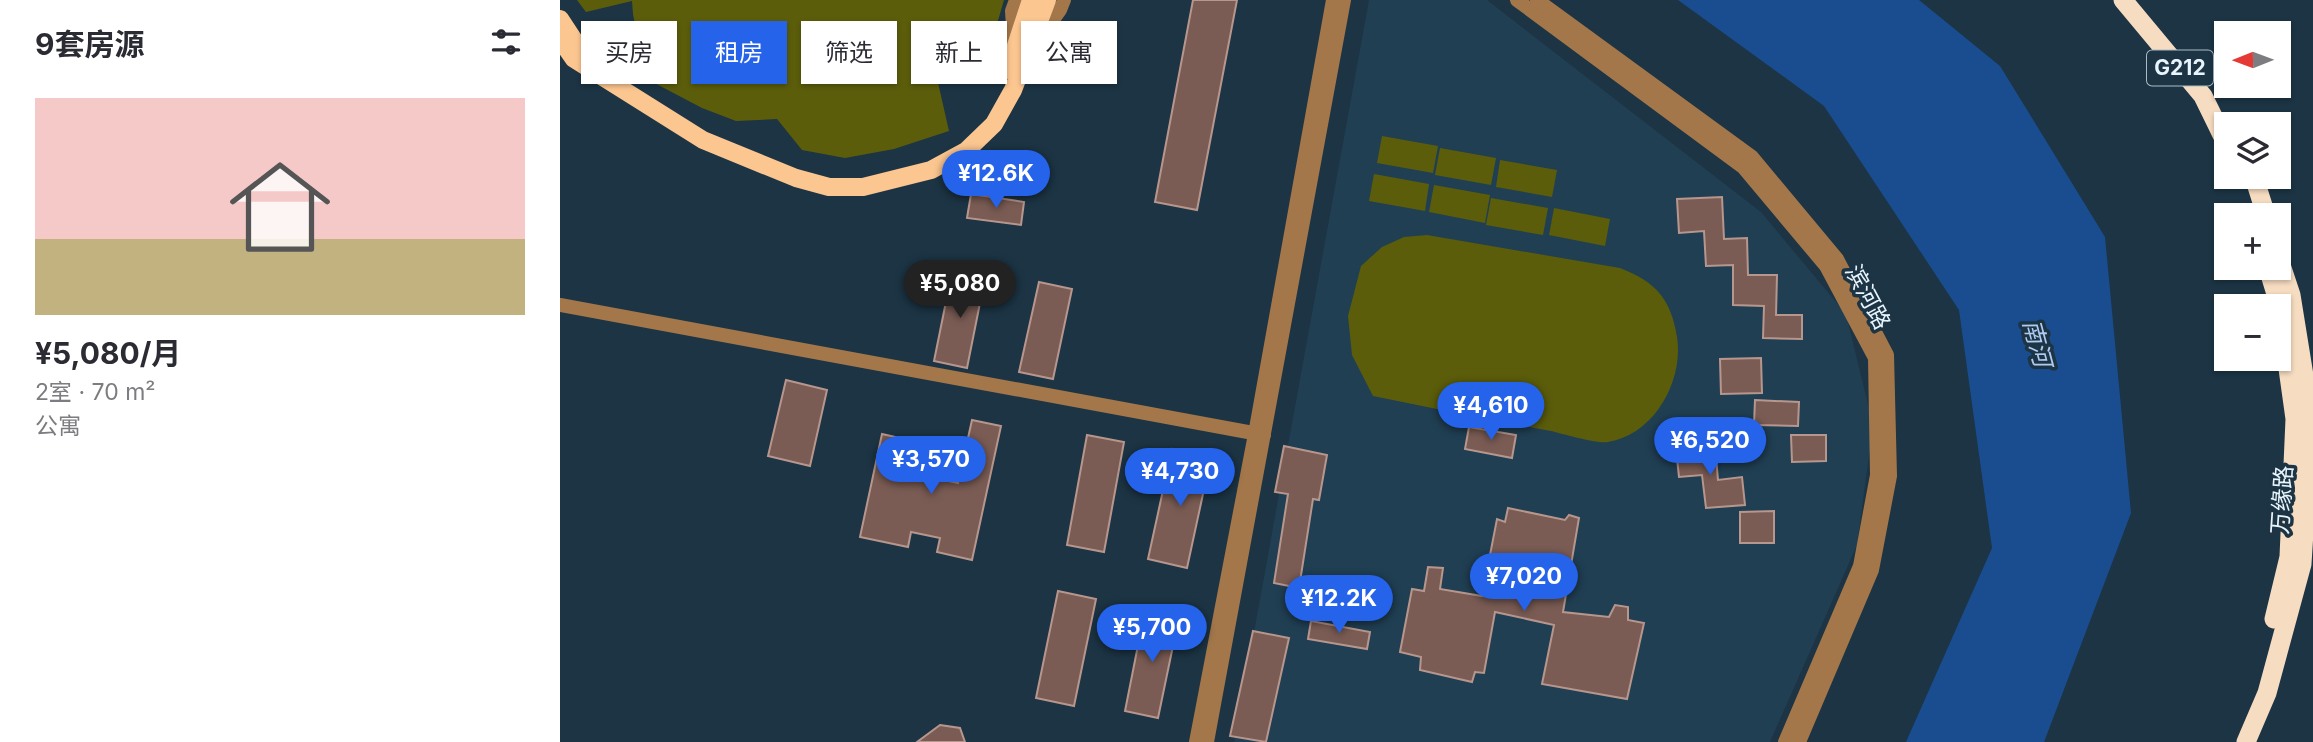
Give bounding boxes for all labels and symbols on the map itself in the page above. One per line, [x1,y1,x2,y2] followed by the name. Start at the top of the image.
[2214,21,2291,98] north arrow
[2147,50,2213,86] road number: G212
[939,150,1053,210] pin: ¥12.6K
[903,260,1017,320] pin: ¥5,080
[1839,260,1897,334] street label: 滨河路
[2017,316,2059,374] water label: 南河
[1434,382,1548,442] pin: ¥4,610
[1653,418,1767,477] pin: ¥6,520
[874,436,988,496] pin: ¥3,570
[1123,448,1237,508] pin: ¥4,730
[2266,465,2298,535] street label: 万缘路
[1467,554,1581,613] pin: ¥7,020
[1282,576,1396,635] pin: ¥12.2K
[1095,604,1209,664] pin: ¥5,700

